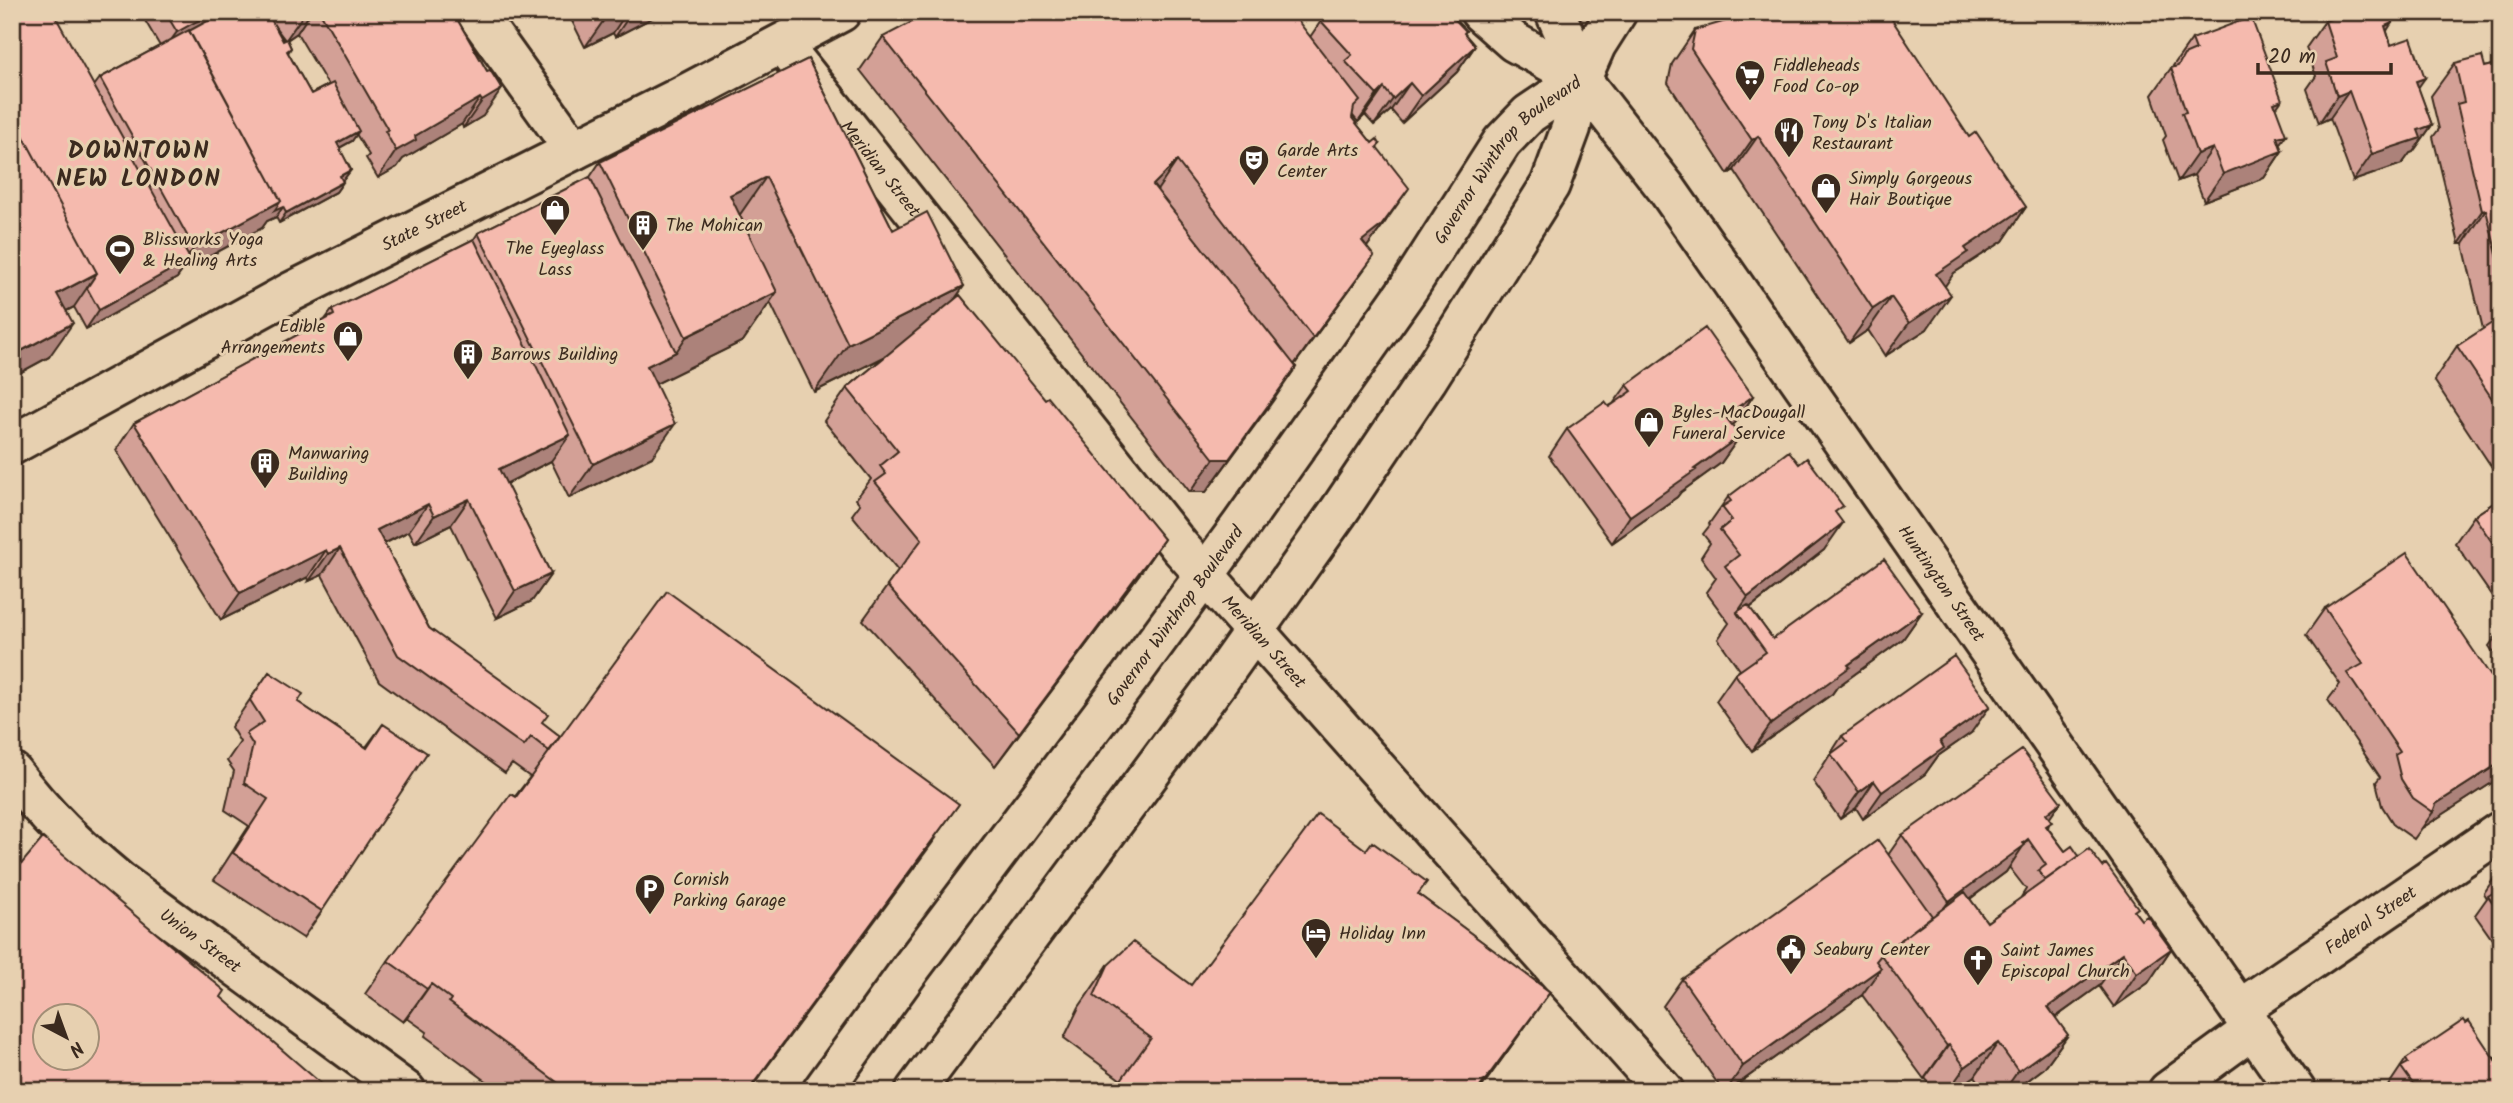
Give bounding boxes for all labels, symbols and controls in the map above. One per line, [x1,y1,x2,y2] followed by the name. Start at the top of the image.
[2258,32,2390,76] scale bar
[2268,41,2316,74] text: 20 m
[1773,52,1860,102] place label: Fiddleheads Food Co-op
[1733,58,1767,102] supermarket icon: Fiddleheads Food Co-op
[1427,69,1589,251] street label: Governor Winthrop Boulevard
[1812,109,1932,159] place label: Tony D's Italian Restaurant
[832,115,928,225] street label: Meridian Street
[1772,115,1806,159] restaurant icon: Tony D's Italian Restaurant
[56,132,222,199] district label: DOWNTOWN NEW LONDON
[1277,137,1359,187] place label: Garde Arts Center
[1237,143,1271,187] theatre icon: Garde Arts Center
[1849,165,1972,215] place label: Simply Gorgeous Hair Boutique
[1809,171,1843,215] shop icon: Simply Gorgeous Hair Boutique
[377,192,474,260] street label: State Street
[538,193,572,237] shop icon: The Eyeglass Lass
[626,208,660,252] building icon: The Mohican
[666,212,763,241] place label: The Mohican
[143,226,264,276] place label: Blissworks Yoga & Healing Arts
[103,232,137,276] sports icon: Blissworks Yoga & Healing Arts
[506,235,605,285] place label: The Eyeglass Lass
[221,313,325,363] place label: Edible Arrangements
[331,319,365,363] shop icon: Edible Arrangements
[451,337,485,381] building icon: Barrows Building
[491,341,618,370] place label: Barrows Building
[1672,399,1806,449] place label: Byles-MacDougall Funeral Service
[1632,405,1666,449] shop icon: Byles-MacDougall Funeral Service
[288,440,369,490] place label: Manwaring Building
[248,446,282,490] building icon: Manwaring Building
[1100,519,1253,713] street label: Governor Winthrop Boulevard
[1889,519,1992,649] street label: Huntington Street
[1213,589,1313,697] street label: Meridian Street
[673,866,786,916] place label: Cornish Parking Garage
[633,872,667,916] parking icon: Cornish Parking Garage
[2319,879,2424,963] street label: Federal Street
[152,902,247,982] street label: Union Street
[1299,916,1333,960] hotel icon: Holiday Inn
[1339,920,1426,949] place label: Holiday Inn
[1774,932,1808,976] public building icon: Seabury Center
[1814,936,1930,965] place label: Seabury Center
[2001,937,2130,987] place label: Saint James Episcopal Church
[1961,943,1995,987] church icon: Saint James Episcopal Church
[32,1002,102,1072] north arrow
[61,1033,90,1064] text: N

